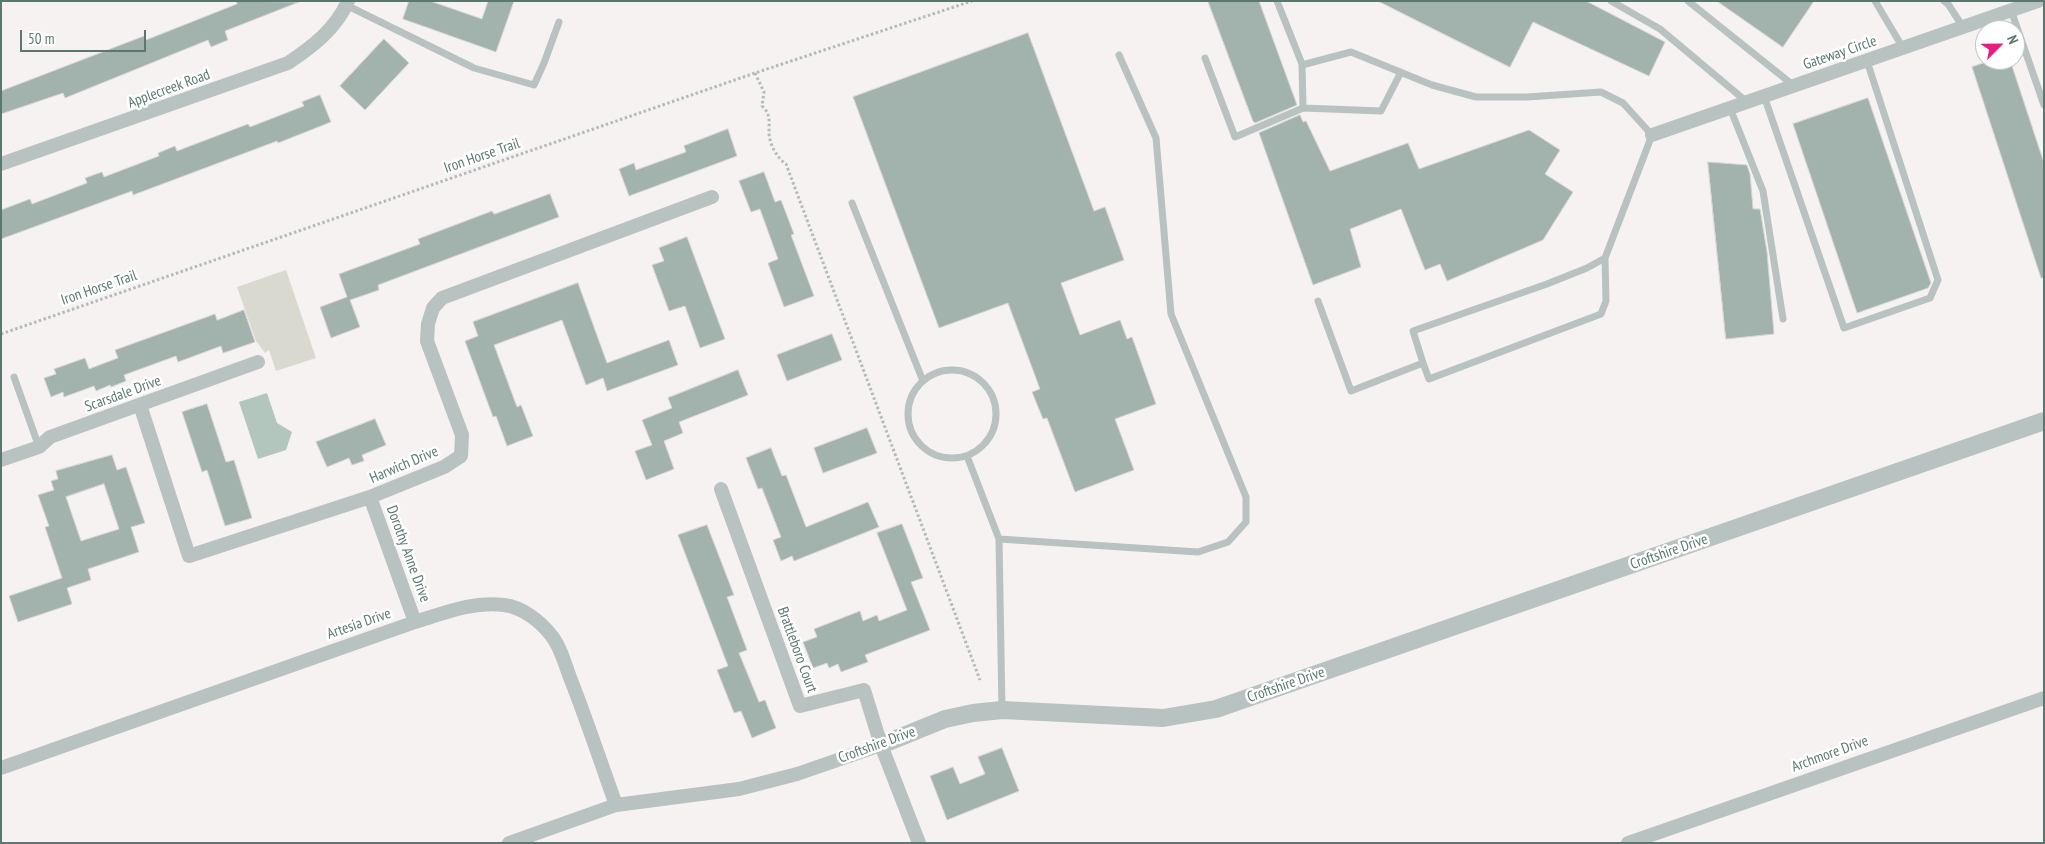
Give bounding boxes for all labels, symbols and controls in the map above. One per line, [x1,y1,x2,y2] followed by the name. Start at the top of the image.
[22,20,149,52] scale bar
[1975,20,2025,70] north arrow
[28,29,54,48] text: 50 m
[1801,32,1879,74] street label: Gateway Circle
[2003,33,2023,47] text: N
[126,66,212,112] street label: Applecreek Road
[442,135,522,177] street label: Iron Horse Trail
[59,267,139,309] street label: Iron Horse Trail
[83,372,163,416] street label: Scarsdale Drive
[367,443,441,487] street label: Harwich Drive
[382,503,434,605] street label: Dorothy Anne Drive
[1628,530,1710,574] street label: Croftshire Drive
[325,605,393,643] street label: Artesia Drive
[773,605,821,695] street label: Brattleboro Court
[1245,663,1327,707] street label: Croftshire Drive
[836,723,918,767] street label: Croftshire Drive
[1789,732,1871,776] street label: Archmore Drive

